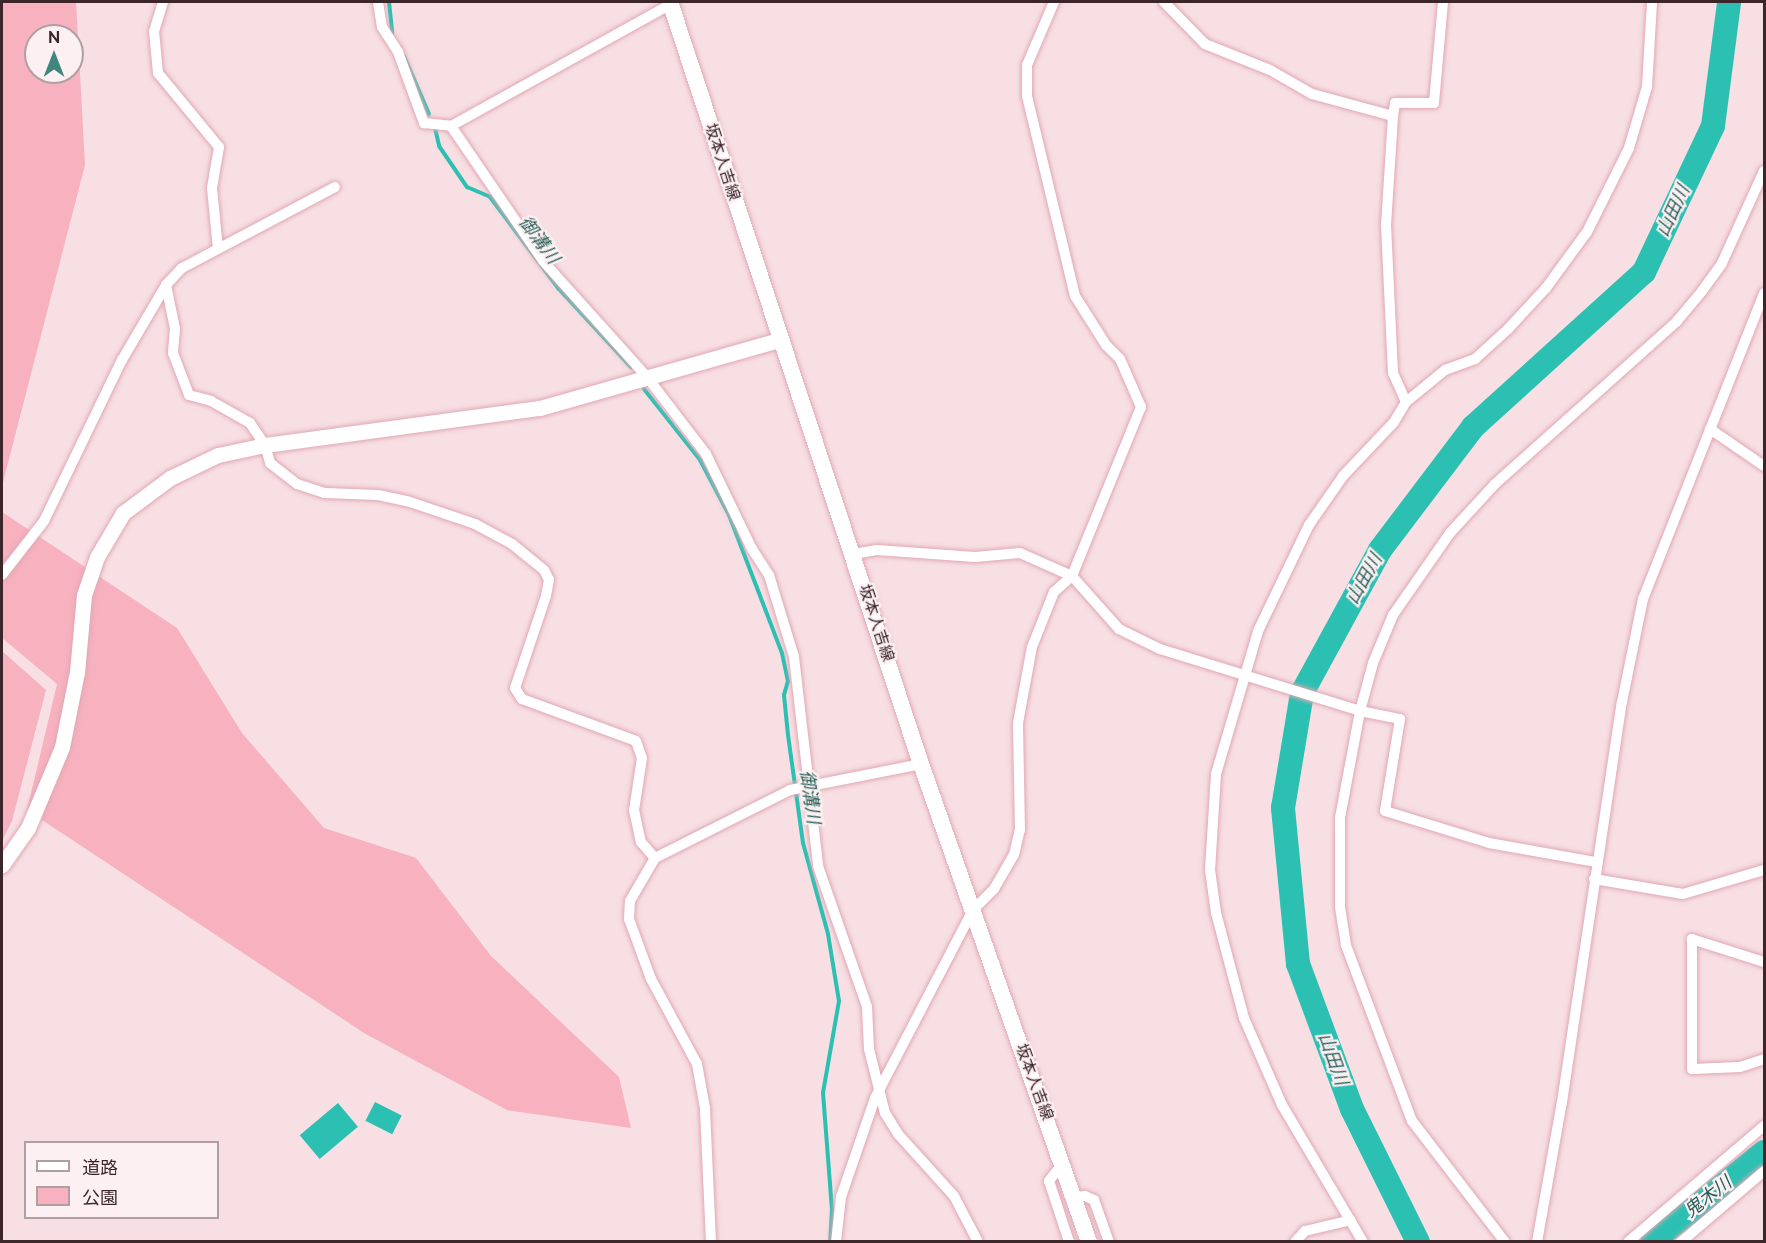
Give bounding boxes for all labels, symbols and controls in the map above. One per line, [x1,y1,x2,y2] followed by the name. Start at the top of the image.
[24,24,84,84] north arrow
[48,28,60,47] text: N
[701,121,743,203] street label: 坂本人吉線
[1652,182,1694,240] water label: 山田川
[514,212,564,268] water label: 御溝川
[1341,550,1387,608] water label: 山田川
[855,582,897,664] street label: 坂本人吉線
[796,769,824,825] water label: 御溝川
[1314,1030,1352,1088] water label: 山田川
[1011,1041,1057,1123] street label: 坂本人吉線
[24,1141,219,1219] legend
[82,1157,118,1178] text: 道路
[1680,1172,1736,1222] water label: 鬼木川
[82,1187,118,1208] text: 公園

